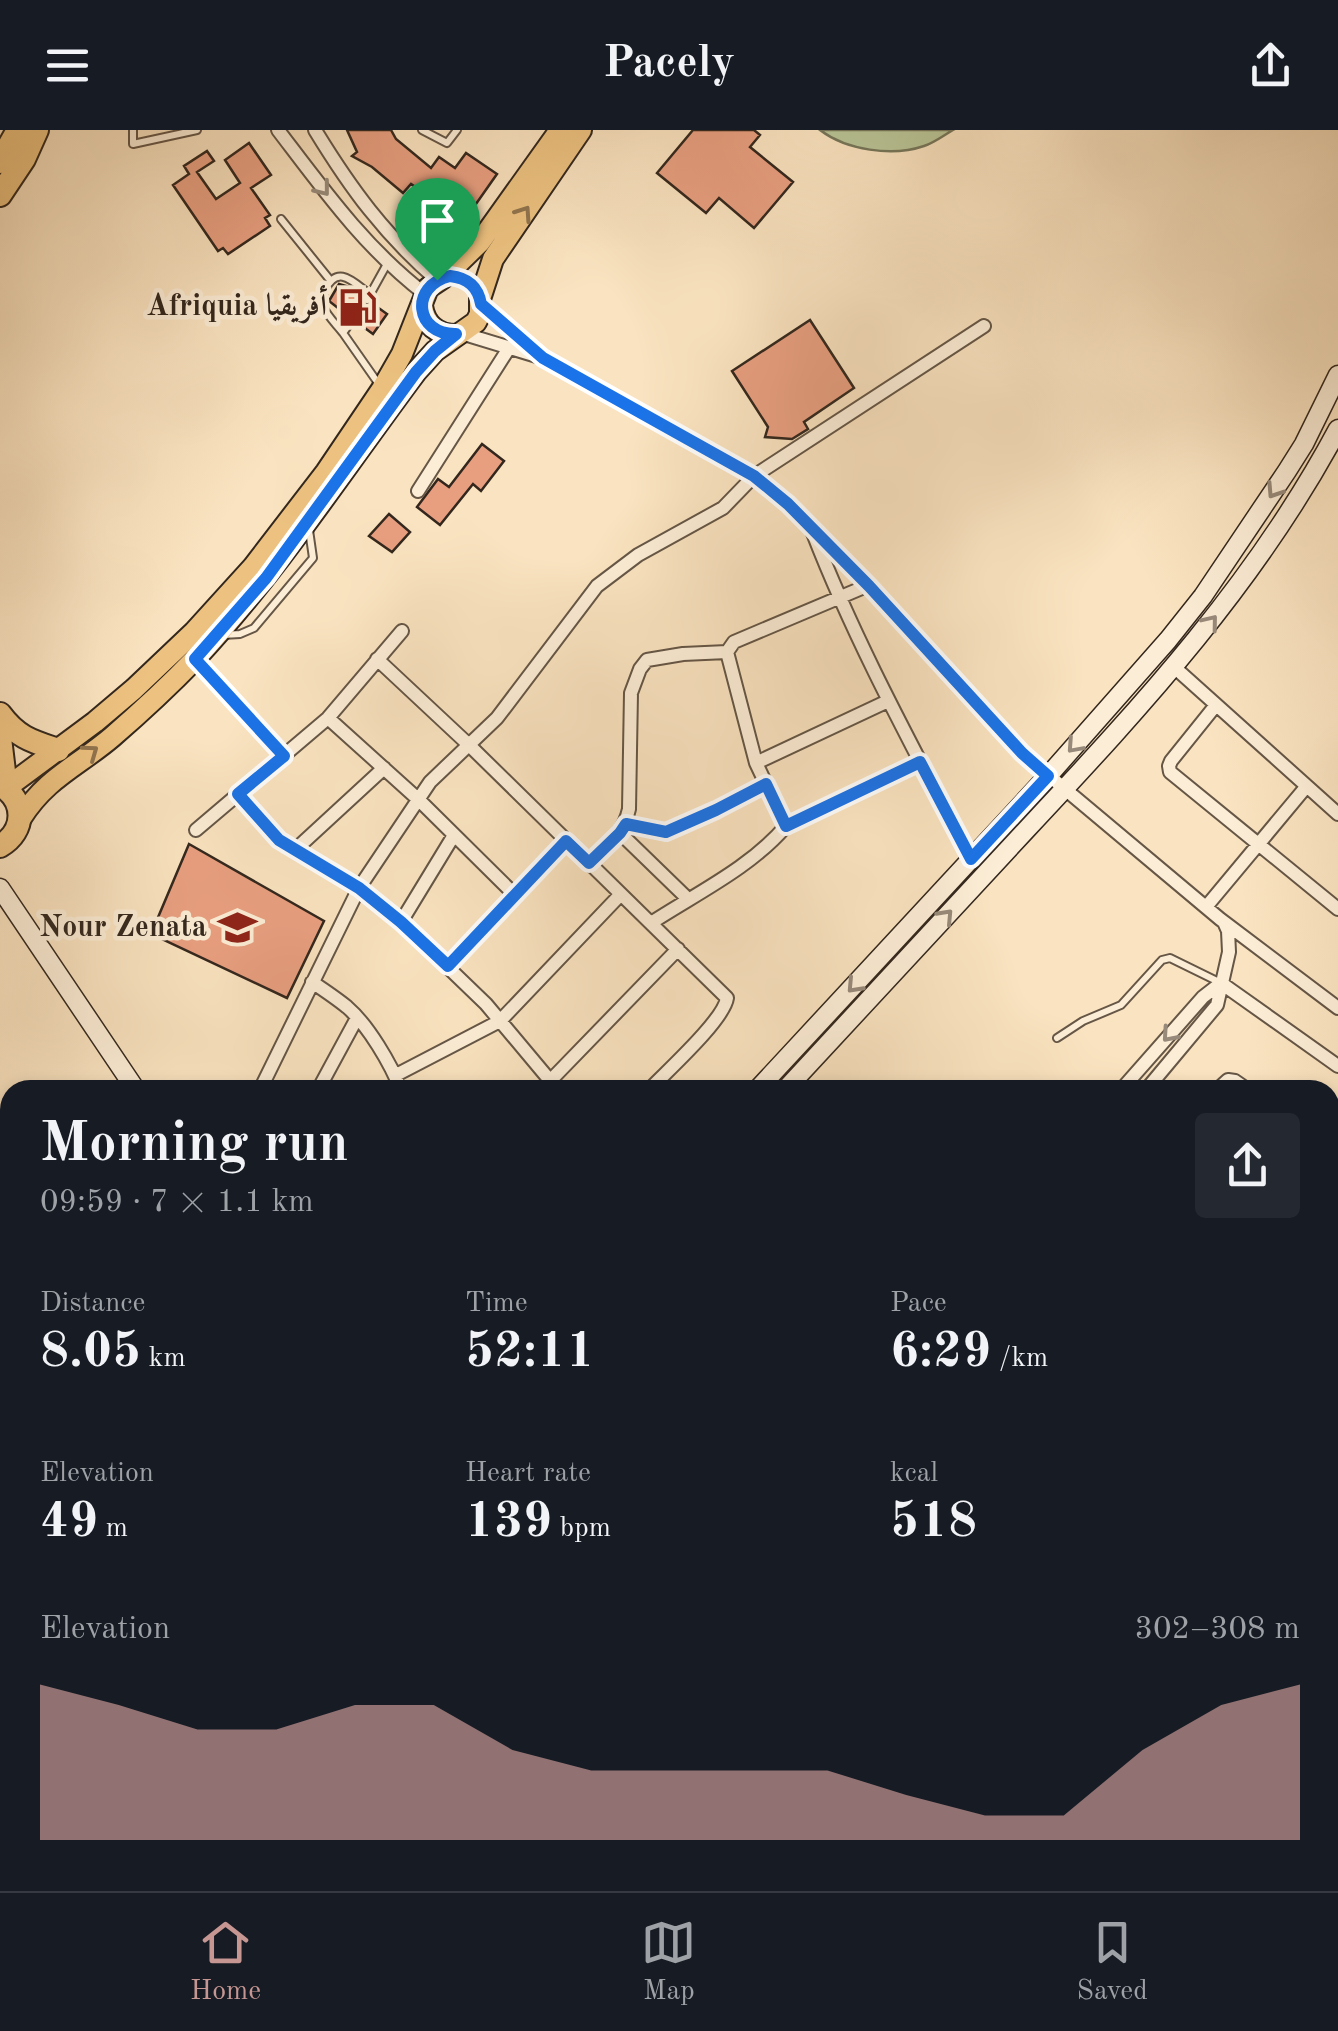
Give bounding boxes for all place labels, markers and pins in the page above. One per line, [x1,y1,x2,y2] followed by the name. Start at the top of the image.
[395,178,480,281] pin
[146,284,328,324] place label: Afriquia أفريقيا
[336,286,378,328] fuel station icon: Afriquia أفريقيا
[216,907,258,949] school or university icon: Nour Zenata
[39,913,207,943] place label: Nour Zenata

